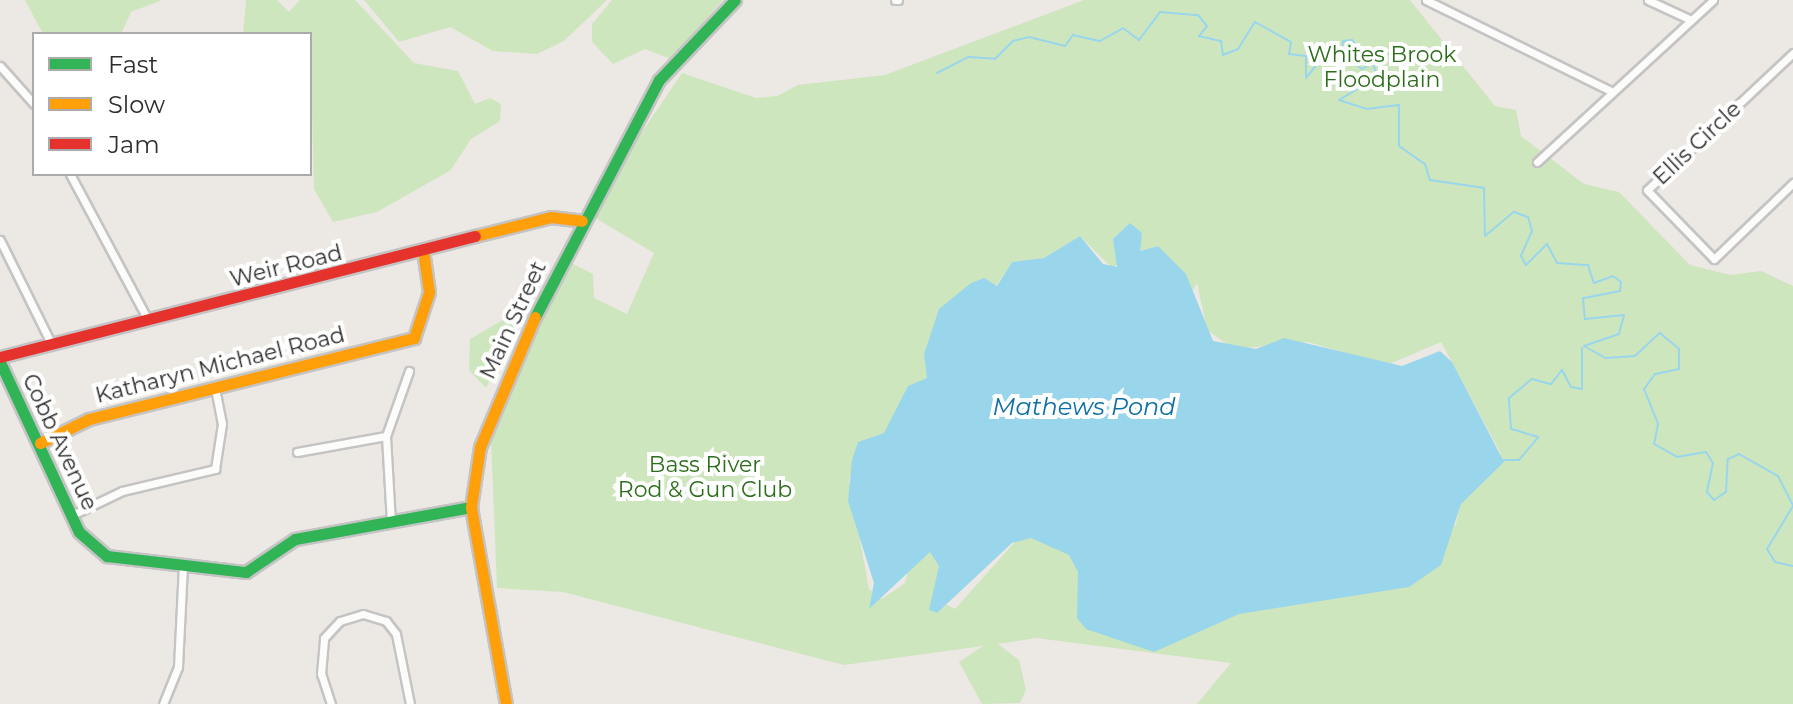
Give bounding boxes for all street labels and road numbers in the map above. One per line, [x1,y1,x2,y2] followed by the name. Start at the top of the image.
[1648,96,1746,190] street label: Ellis Circle
[227,239,345,293] street label: Weir Road
[474,257,552,383] street label: Main Street
[93,321,347,409] street label: Katharyn Michael Road
[17,370,103,514] street label: Cobb Avenue

